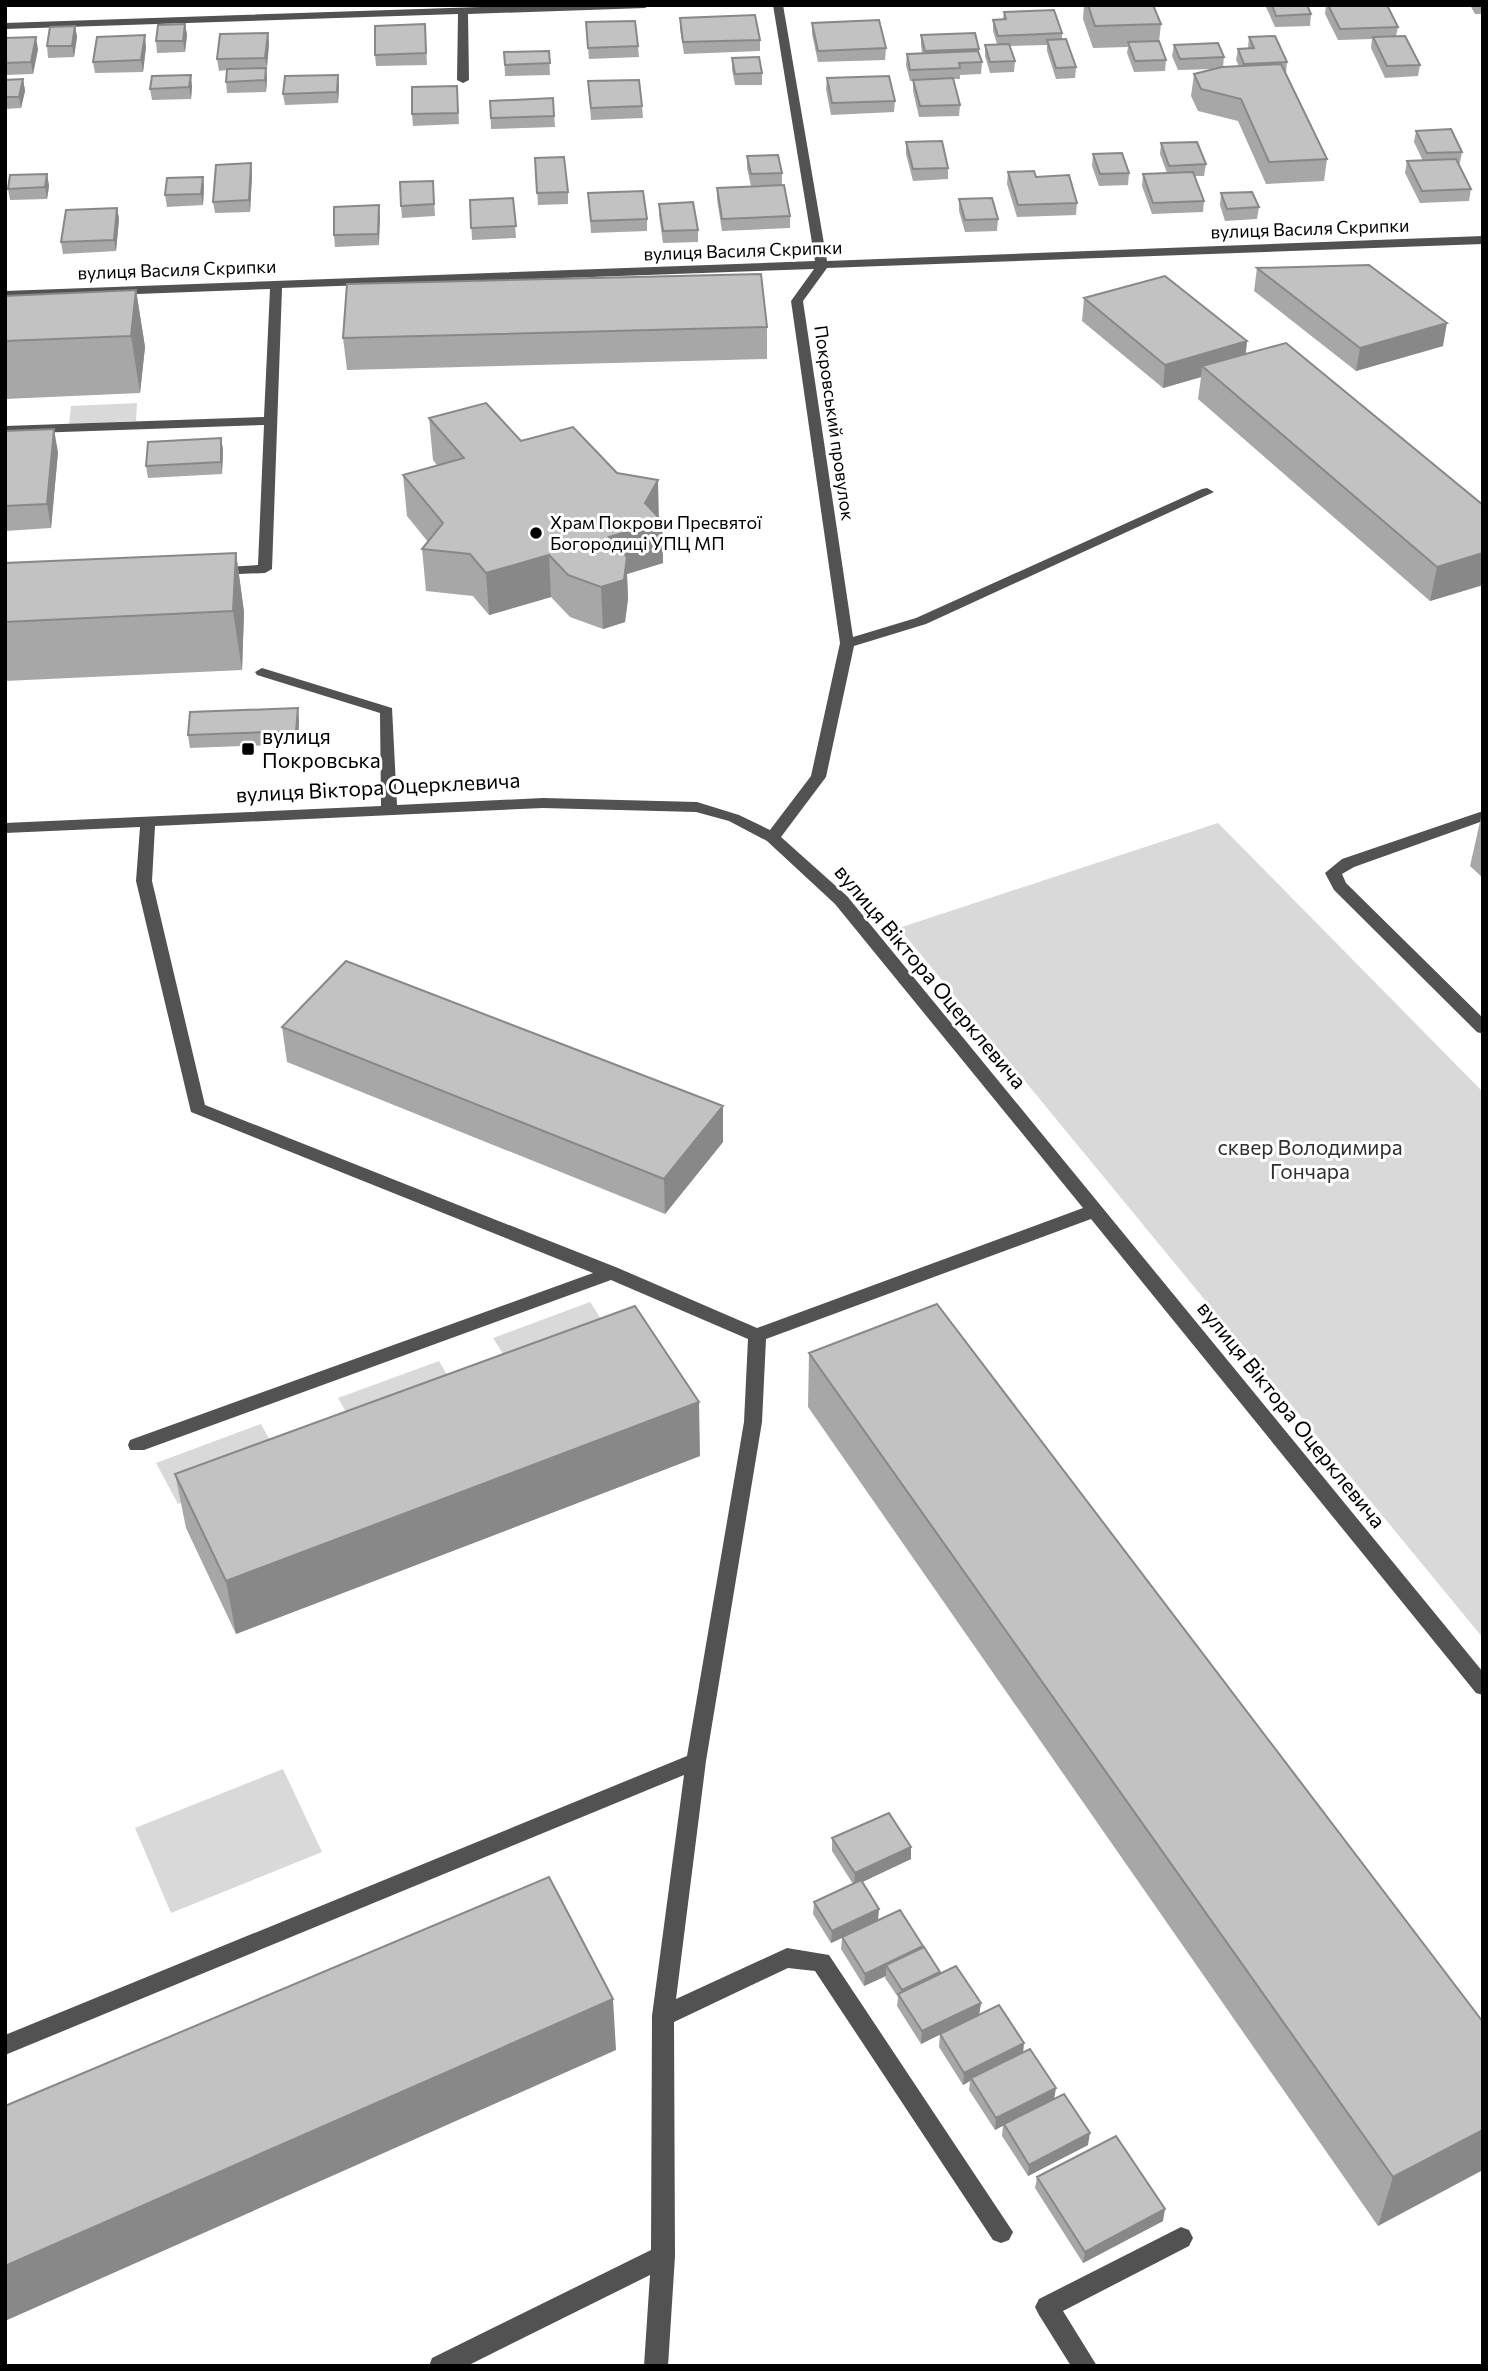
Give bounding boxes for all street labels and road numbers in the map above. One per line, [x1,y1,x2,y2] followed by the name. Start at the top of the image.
[1210,214,1410,242] street label: вулиця Василя Скрипки
[643,236,843,264] street label: вулиця Василя Скрипки
[77,255,277,283] street label: вулиця Василя Скрипки
[810,324,860,522] street label: Покровський провулок
[235,767,521,806] street label: вулиця Віктора Оцерклевича
[830,859,1032,1093] street label: вулиця Віктора Оцерклевича
[1193,1296,1391,1533] street label: вулиця Віктора Оцерклевича

